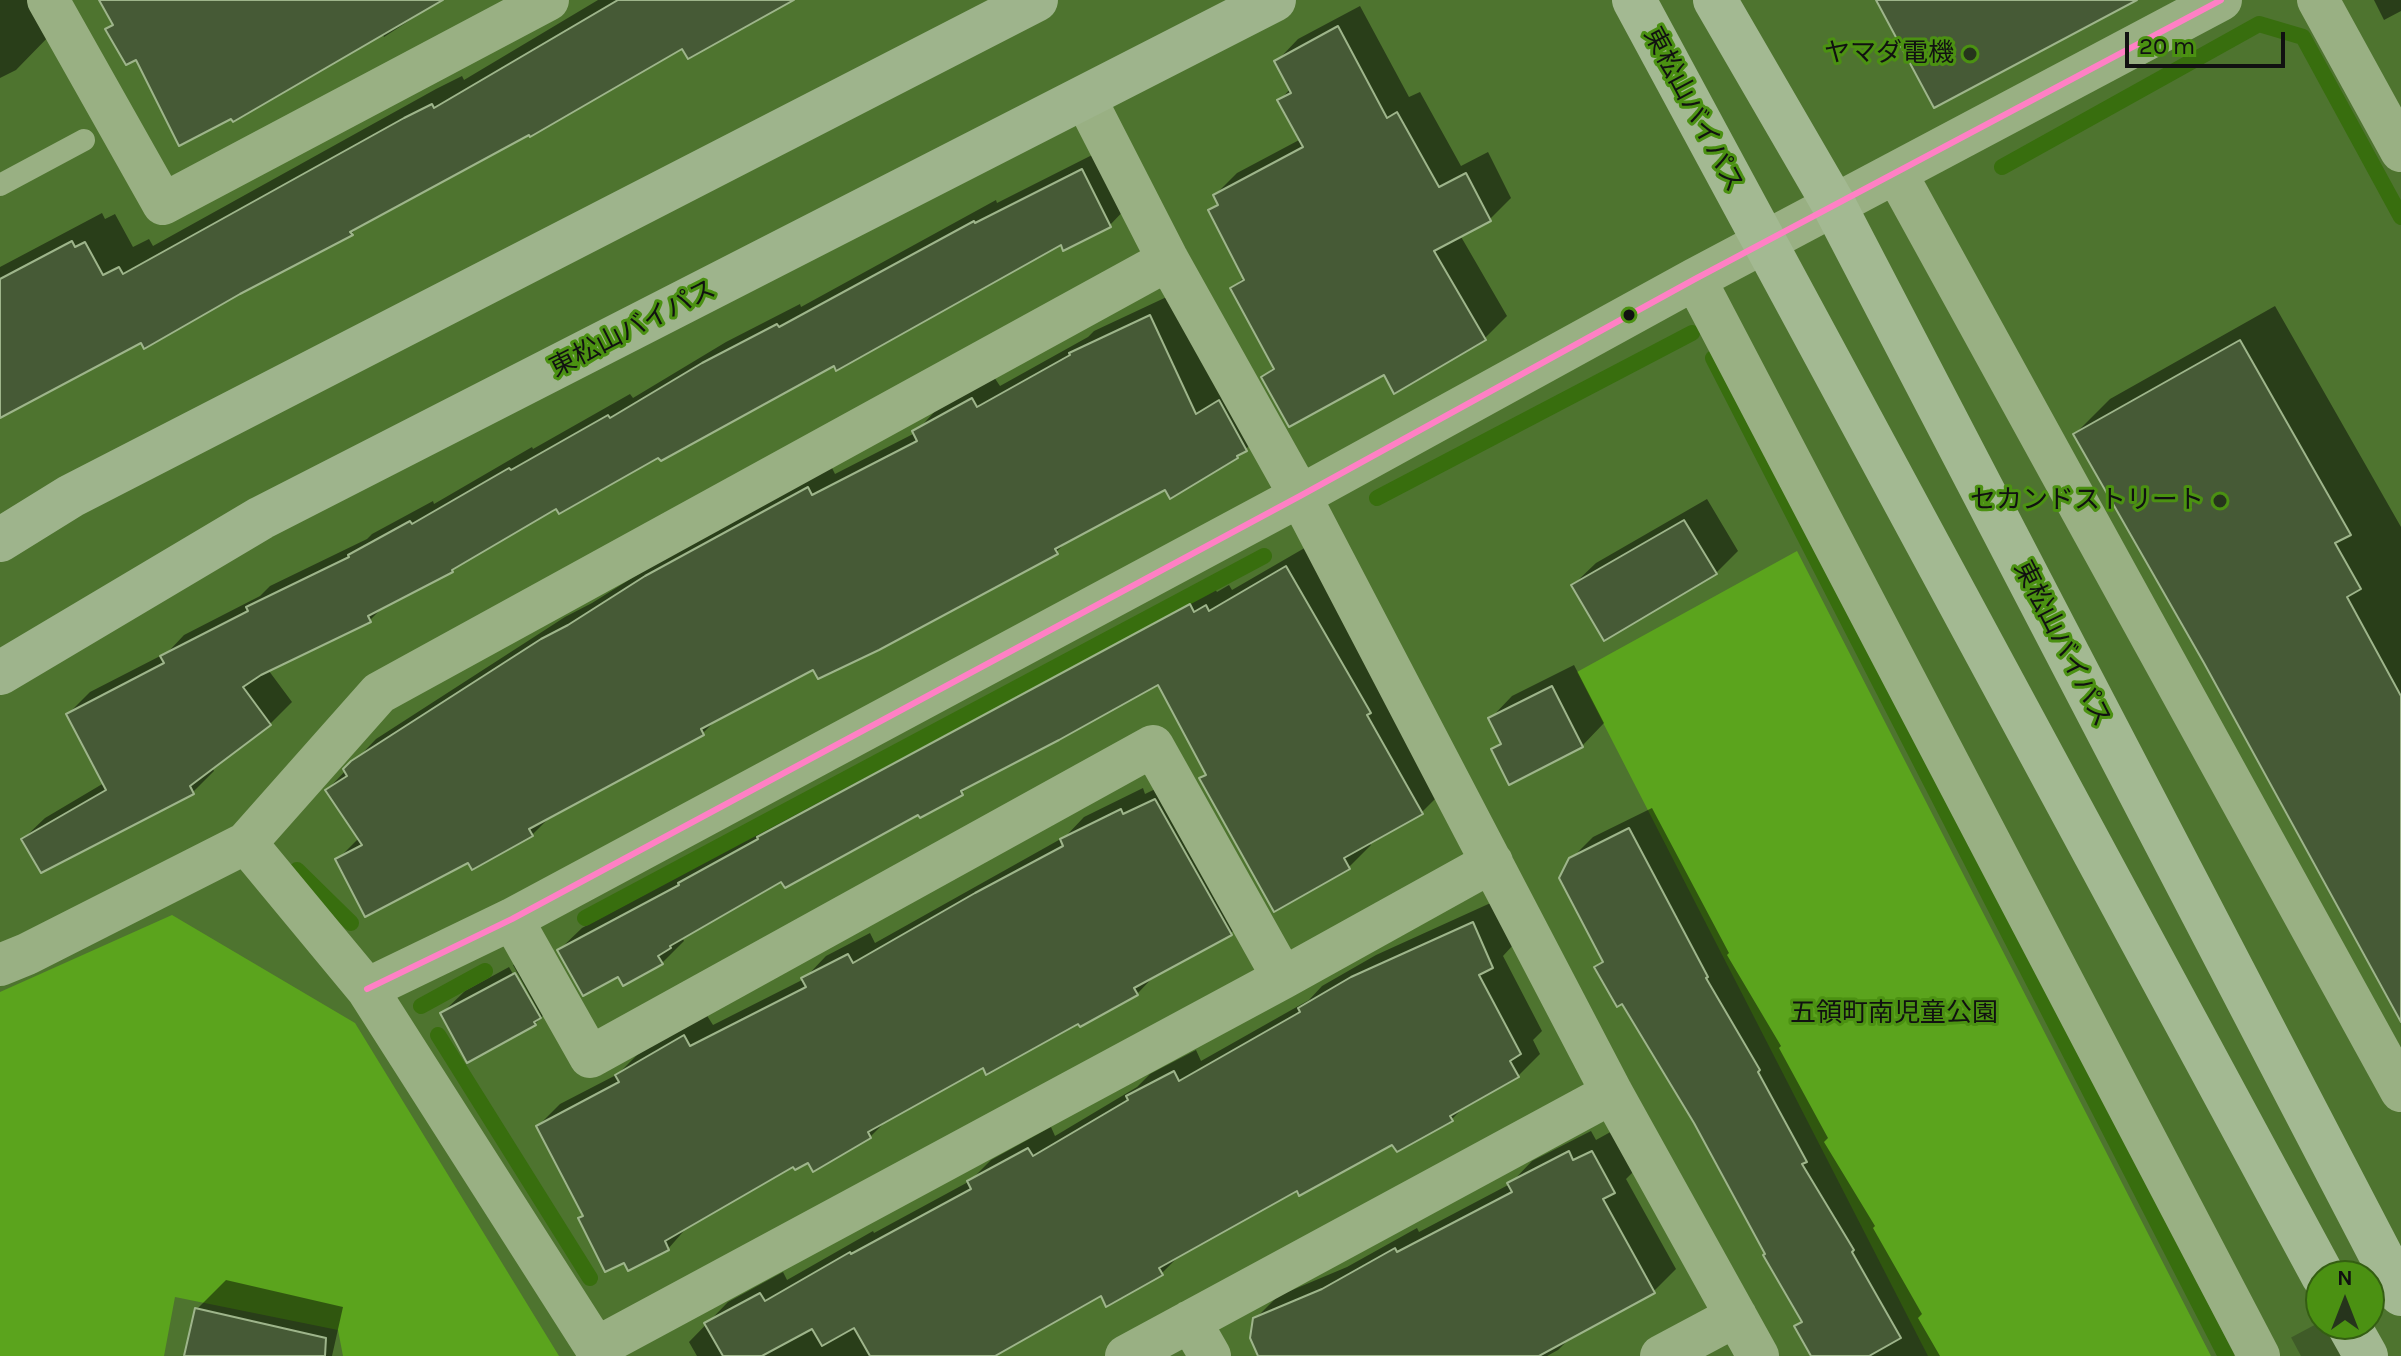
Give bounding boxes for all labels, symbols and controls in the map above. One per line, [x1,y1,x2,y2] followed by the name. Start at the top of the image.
[2129,16,2289,66] scale bar
[1637,22,1749,198] street label: 東松山バイパス
[2139,32,2195,60] text: 20 m
[1824,38,1954,70] place label: ヤマダ電機
[1961,45,1979,63] marker: ヤマダ電機
[545,274,721,384] street label: 東松山バイパス
[1621,307,1637,323] unlabelled marker
[1970,485,2204,517] place label: セカンドストリート
[2211,492,2229,510] marker: セカンドストリート
[2007,556,2117,732] street label: 東松山バイパス
[1790,998,1998,1030] park label: 五領町南児童公園
[2305,1260,2385,1340] north arrow
[2337,1265,2353,1291] text: N

